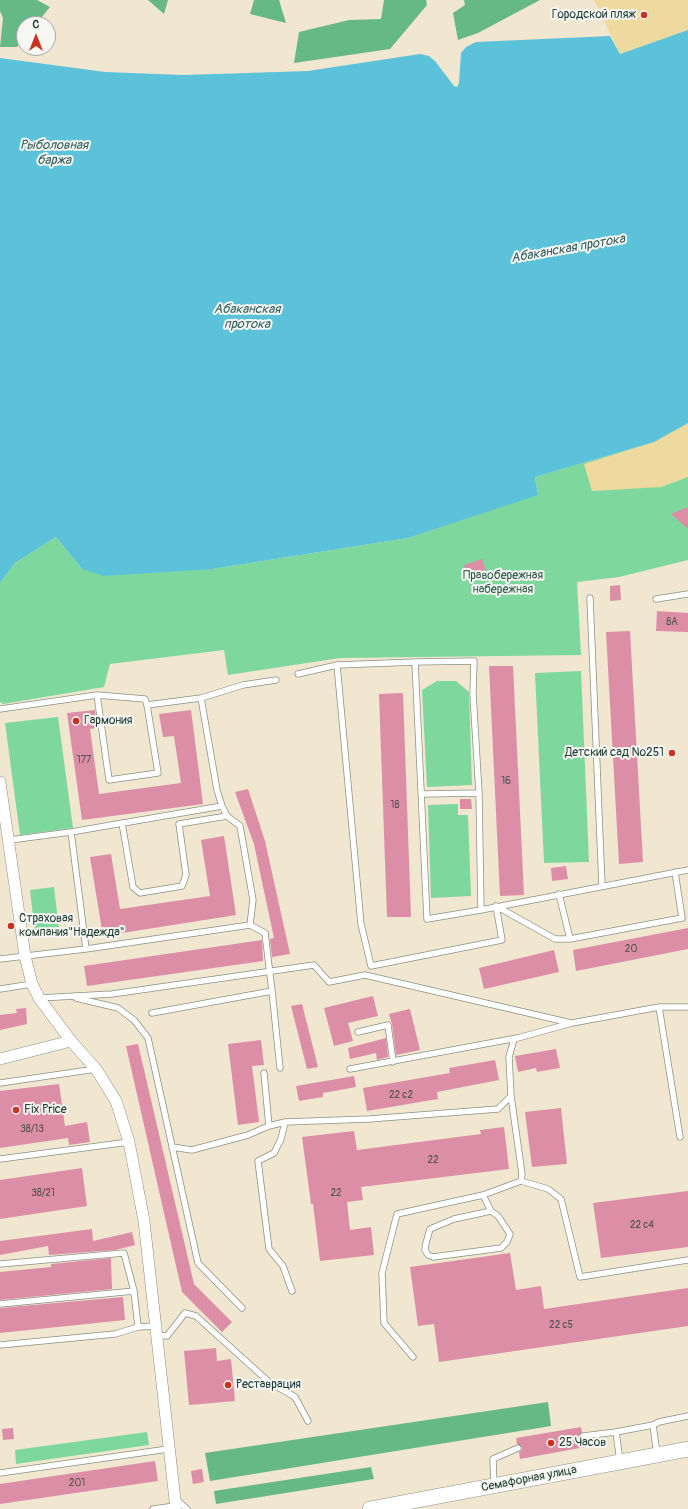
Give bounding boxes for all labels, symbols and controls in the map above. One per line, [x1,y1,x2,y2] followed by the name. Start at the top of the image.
[552,8,636,22] place label: Городской пляж
[639,10,649,20] marker: Городской пляж
[16,16,56,56] north arrow
[33,18,39,31] text: С
[20,138,88,169] water label: Рыболовная баржа
[510,231,626,267] water label: Абаканская протока
[214,302,280,333] water label: Абаканская протока
[463,569,543,597] park label: Правобережная набережная
[666,616,678,628] house number: 8А
[84,714,132,728] place label: Гармония
[71,716,81,726] marker: Гармония
[565,746,664,760] place label: Детский сад №251
[667,748,677,758] marker: Детский сад №251
[77,754,91,766] house number: 177
[501,775,511,787] house number: 16
[391,799,399,811] house number: 18
[19,912,125,940] place label: Страховая компания"Надежда"
[6,921,16,931] marker: Страховая компания"Надежда"
[625,943,637,955] house number: 20
[389,1089,413,1101] house number: 22 с2
[24,1103,67,1117] place label: Fix Price
[11,1105,21,1115] marker: Fix Price
[20,1123,44,1135] house number: 38/13
[427,1154,439,1166] house number: 22
[31,1187,55,1199] house number: 38/21
[330,1187,342,1199] house number: 22
[630,1219,654,1231] house number: 22 с4
[549,1319,573,1331] house number: 22 с5
[236,1378,301,1392] place label: Реставрация
[223,1380,233,1390] marker: Реставрация
[559,1436,606,1450] place label: 25 Часов
[546,1438,556,1448] marker: 25 Часов
[480,1463,578,1495] street label: Семафорная улица
[69,1477,85,1489] house number: 201

